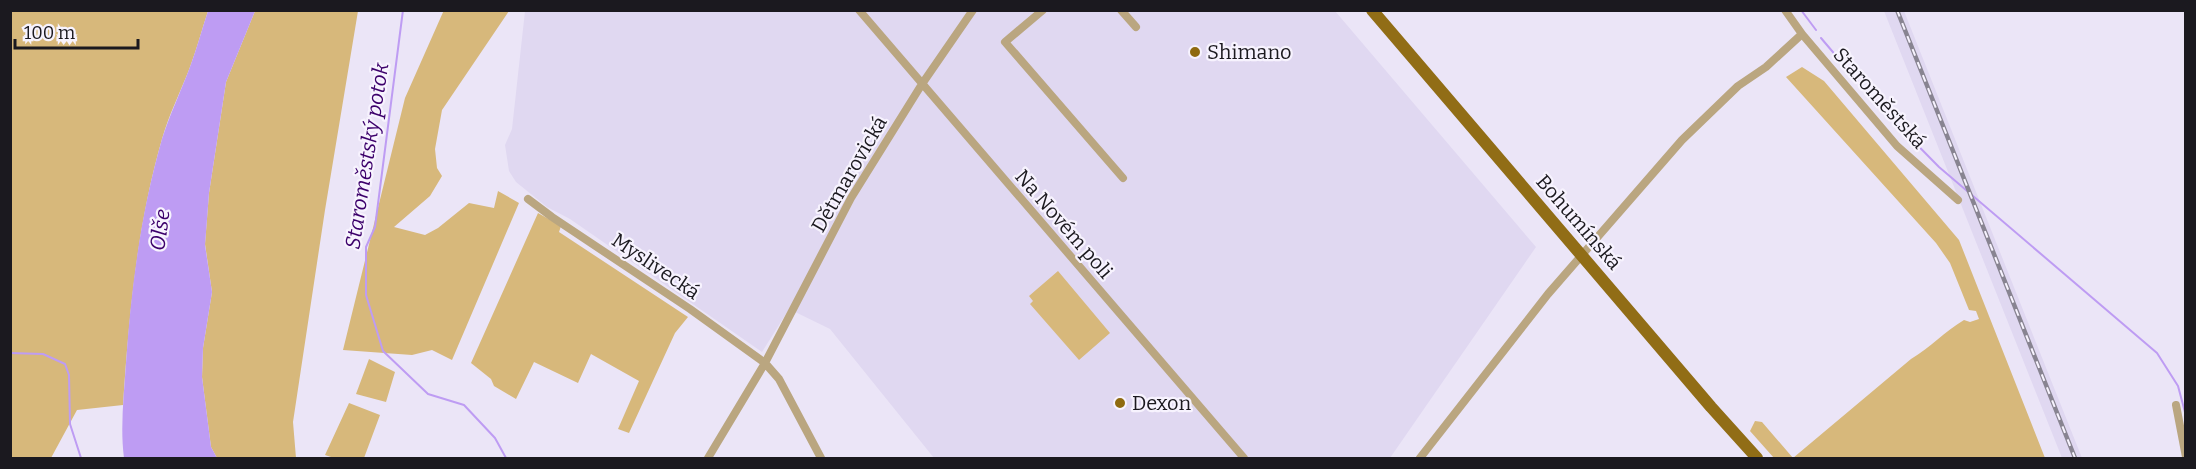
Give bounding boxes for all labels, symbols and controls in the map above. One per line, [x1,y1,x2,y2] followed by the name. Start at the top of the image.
[15,12,138,50] scale bar
[24,22,75,44] text: 100 m
[1207,40,1292,64] place label: Shimano
[1828,43,1932,153] street label: Staroměstská
[1188,45,1202,59] marker: Shimano
[339,60,395,251] water label: Staroměstský potok
[806,112,892,236] street label: Dětmarovická
[1010,165,1118,283] street label: Na Novém poli
[1531,170,1627,274] street label: Bohumínská
[144,207,176,252] water label: Olše
[607,228,705,304] street label: Myslivecká
[1132,391,1191,415] place label: Dexon
[1113,396,1127,410] marker: Dexon

